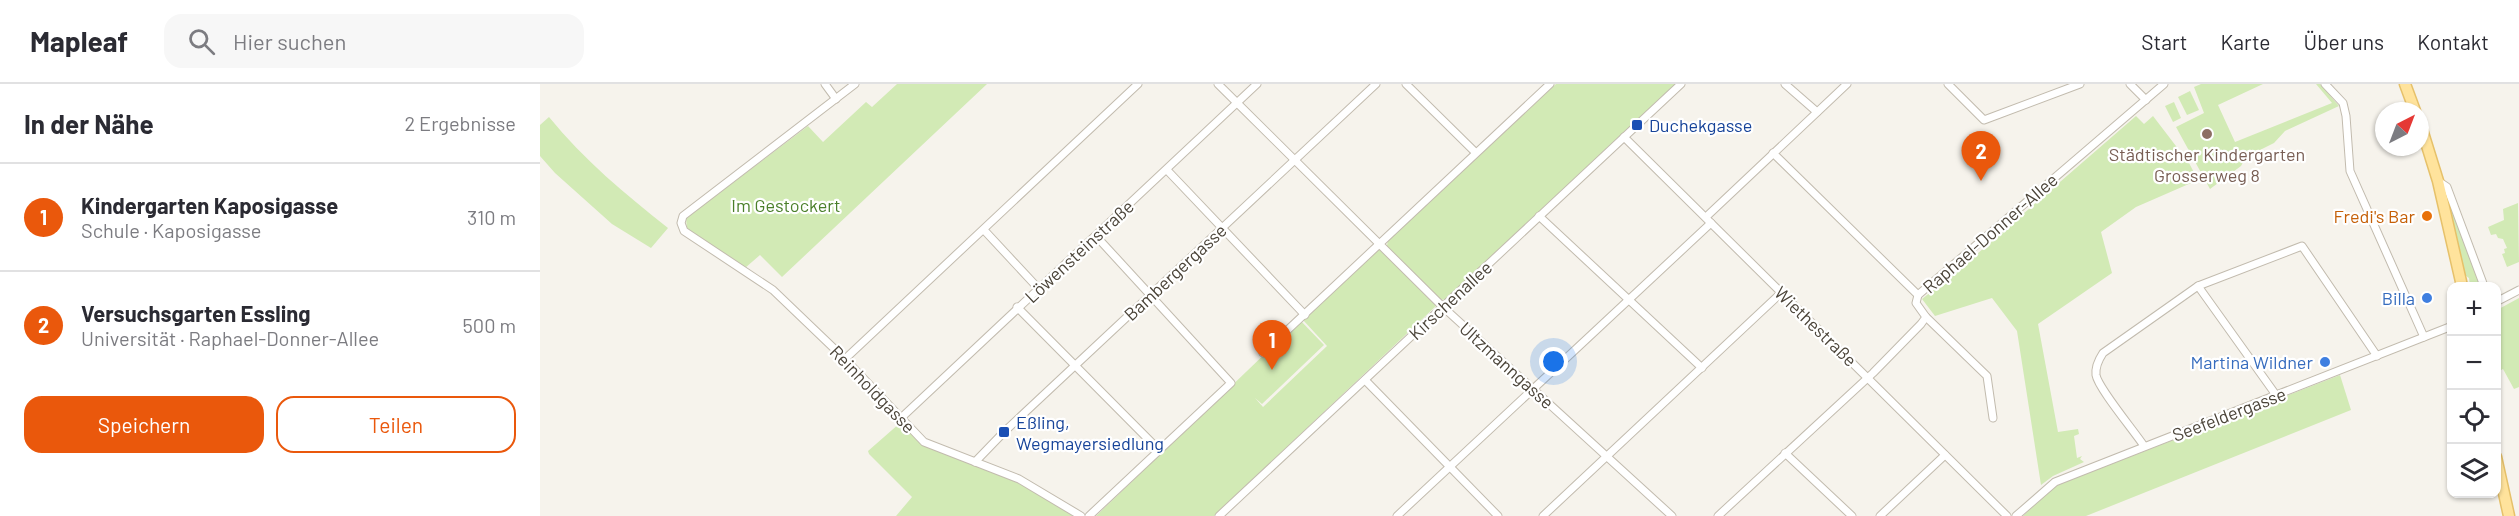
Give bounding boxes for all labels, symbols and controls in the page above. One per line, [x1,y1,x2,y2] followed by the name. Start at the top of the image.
[164,14,584,68] search box
[30,24,128,58] text: Mapleaf
[185,25,218,58] icon: search
[233,28,346,54] text: Hier suchen
[2141,29,2188,54] text: Start
[2221,29,2271,54] text: Karte
[2304,29,2384,54] text: Über uns
[2417,29,2489,54] text: Kontakt
[2375,102,2429,156] north arrow
[24,108,154,139] text: In der Nähe
[404,111,516,135] text: 2 Ergebnisse
[1649,114,1752,136] place label: Duchekgasse
[1630,118,1644,132] marker: Duchekgasse
[2200,127,2214,141] marker: Städtischer Kindergarten Grosserweg 8
[1962,132,2000,181] pin: 2
[2109,143,2305,186] place label: Städtischer Kindergarten Grosserweg 8
[1918,168,2062,298] street label: Raphael-Donner-Allee
[81,192,338,218] text: Kindergarten Kaposigasse
[731,194,841,216] park label: Im Gestockert
[1020,195,1138,307] street label: Löwensteinstraße
[40,205,47,229] text: 1
[467,205,516,229] text: 310 m
[2333,205,2415,227] place label: Fredi's Bar
[2420,209,2434,223] marker: Fredi's Bar
[81,218,262,242] text: Schule · Kaposigasse
[1119,219,1231,325] street label: Bambergergasse
[1404,256,1496,344] street label: Kirschenallee
[1770,281,1862,371] street label: Wiethestraße
[2447,282,2501,498] map controls
[2447,282,2501,336] button: +
[2382,287,2415,309] place label: Billa
[2420,291,2434,305] marker: Billa
[81,300,311,326] text: Versuchsgarten Essling
[38,313,49,337] text: 2
[463,313,516,337] text: 500 m
[1455,317,1559,413] street label: Ultzmanngasse
[1252,320,1292,370] pin: 1
[81,326,379,350] text: Universität · Raphael-Donner-Allee
[2447,336,2501,390] button: −
[826,340,920,438] street label: Reinholdgasse
[1539,347,1568,376] your location
[2190,351,2313,373] place label: Martina Wildner
[2318,355,2332,369] marker: Martina Wildner
[2169,382,2289,446] street label: Seefeldergasse
[2447,390,2501,444] button: locate
[24,396,264,453] button: Speichern
[276,396,516,453] button: Teilen
[1016,411,1164,454] place label: Eßling, Wegmayersiedlung
[997,425,1011,439] marker: Eßling, Wegmayersiedlung
[2447,444,2501,498] button: layers

